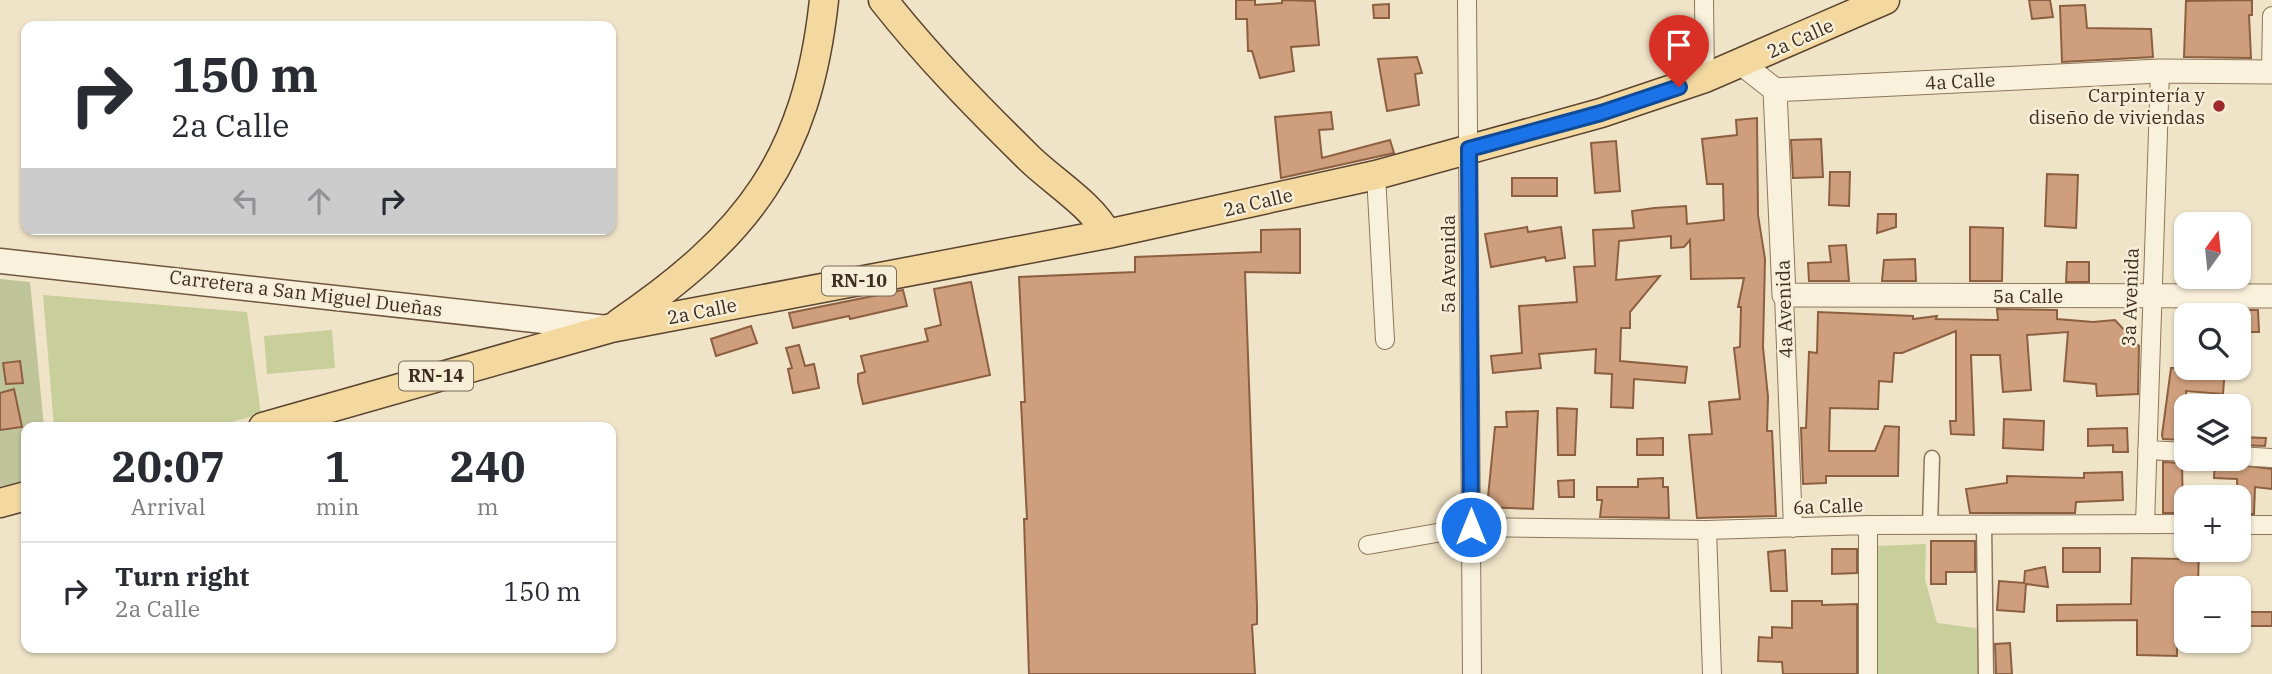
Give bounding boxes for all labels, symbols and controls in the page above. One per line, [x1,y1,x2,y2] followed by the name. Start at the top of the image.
[1763,13,1837,63] street label: 2a Calle
[1649,15,1709,87] pin
[1660,26,1698,64] icon: arrive
[171,42,318,105] text: 150 m
[56,49,147,140] icon: right
[1924,67,1996,95] street label: 4a Calle
[2029,83,2206,129] place label: Carpintería y diseño de viviendas
[2211,98,2227,114] marker: Carpintería y diseño de viviendas
[171,104,289,146] text: 2a Calle
[227,182,265,220] icon: left
[300,182,338,220] icon: ahead
[373,182,411,220] icon: right
[1221,182,1295,222] street label: 2a Calle
[2174,212,2250,289] north arrow
[2174,212,2251,653] map controls
[1436,215,1460,313] street label: 5a Avenida
[2116,247,2144,347] street label: 3a Avenida
[1770,259,1798,359] street label: 4a Avenida
[168,264,444,322] street label: Carretera a San Miguel Dueñas
[822,267,896,296] road number: RN-10
[1993,284,2063,308] street label: 5a Calle
[665,293,739,329] street label: 2a Calle
[2174,303,2251,380] button: search
[399,362,473,390] road number: RN-14
[2174,394,2251,471] button: layers
[111,439,225,494] text: 20:07
[325,439,350,494] text: 1
[450,439,525,494] text: 240
[2174,485,2251,562] button: +
[1434,490,1508,564] position arrow
[131,491,206,521] text: Arrival
[316,491,359,521] text: min
[477,491,499,521] text: m
[1792,493,1864,519] street label: 6a Calle
[115,559,249,593] text: Turn right
[56,572,94,610] icon: right
[503,574,581,608] text: 150 m
[2174,576,2251,653] button: −
[115,593,200,623] text: 2a Calle

